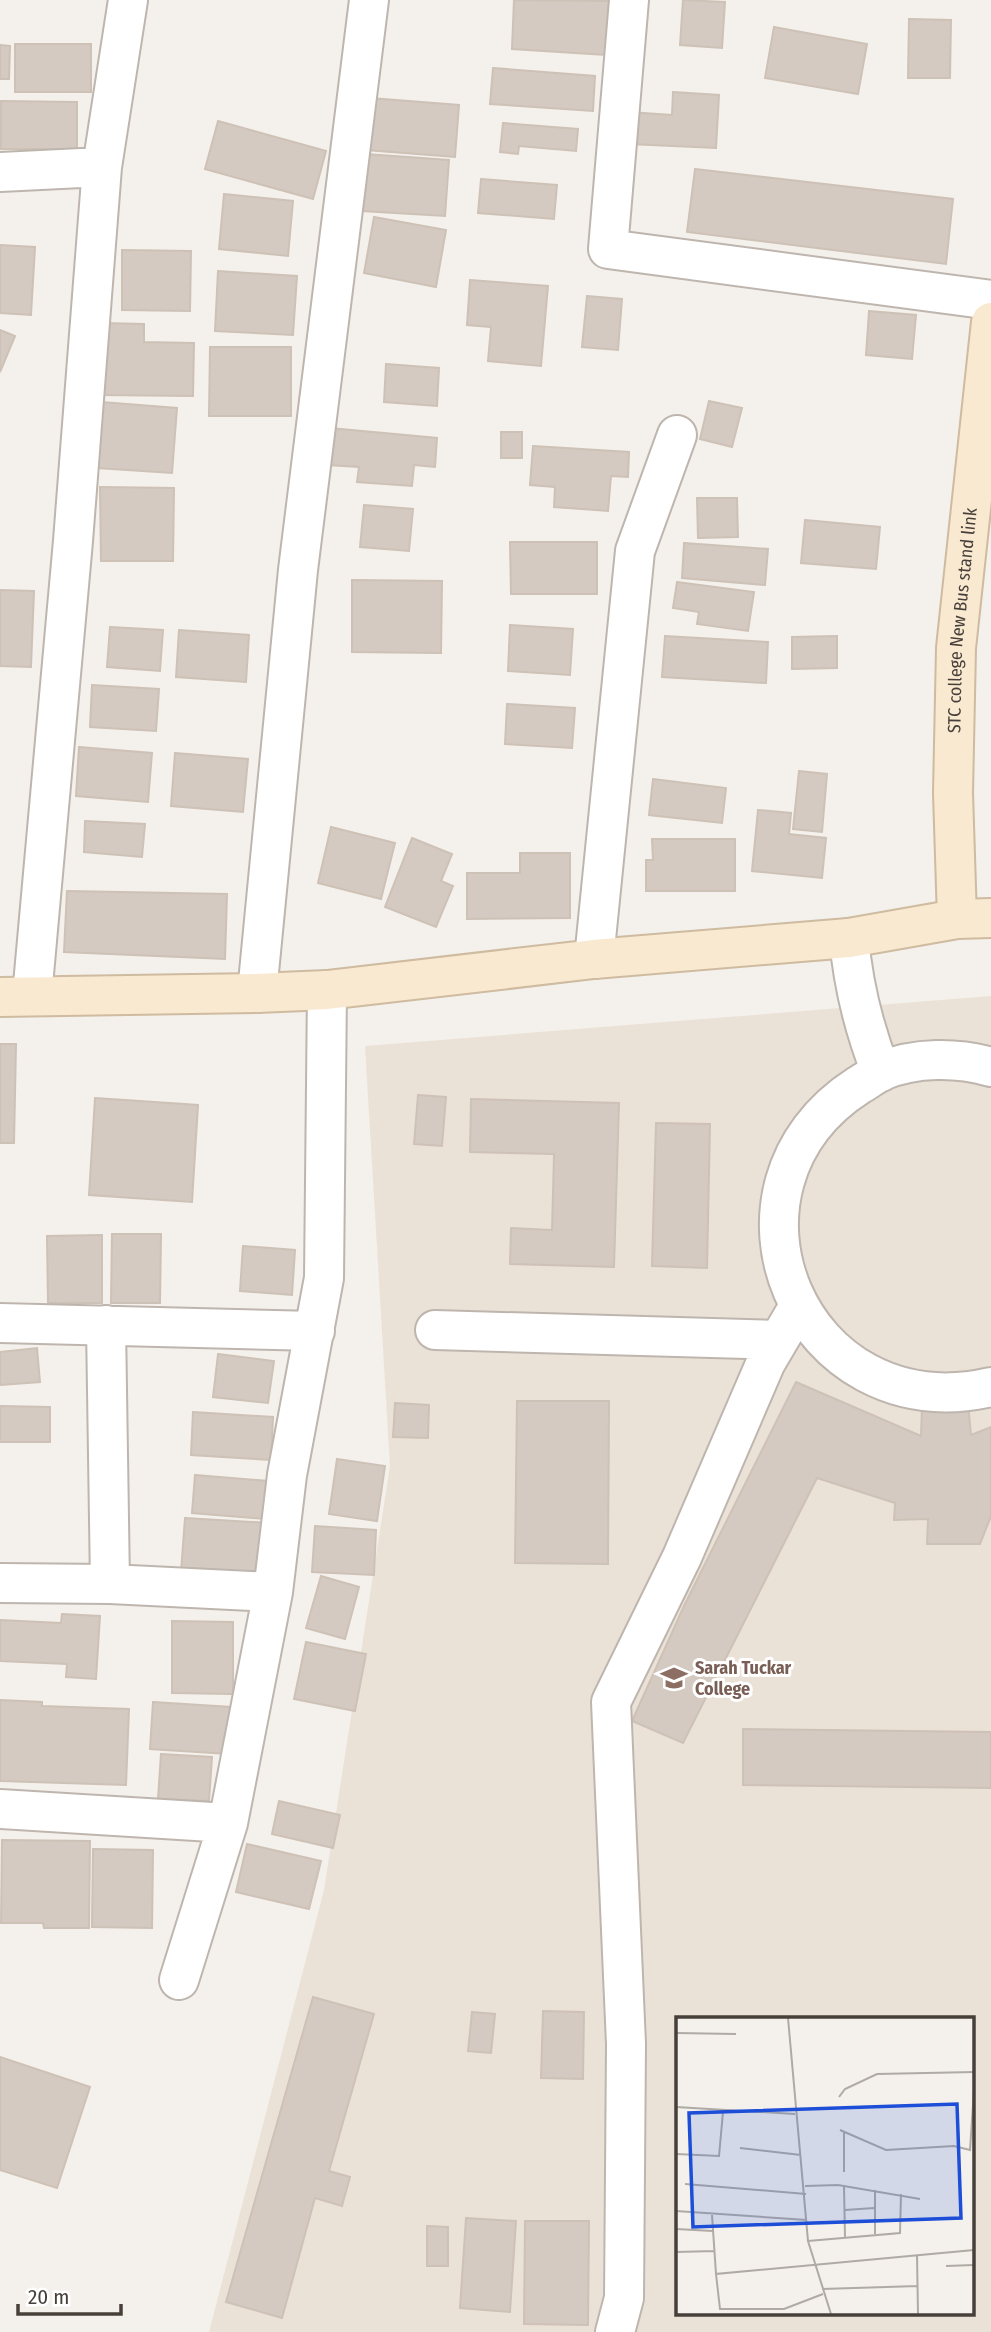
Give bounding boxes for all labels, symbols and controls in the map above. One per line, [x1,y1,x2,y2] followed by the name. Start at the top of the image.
[943,506,982,733] street label: STC college New Bus stand link
[695,1657,792,1700] place label: Sarah Tuckar College
[659,1663,689,1693] school or university icon: Sarah Tuckar College
[676,2017,974,2314] inset map
[18,2272,121,2316] scale bar
[28,2284,69,2310] text: 20 m

